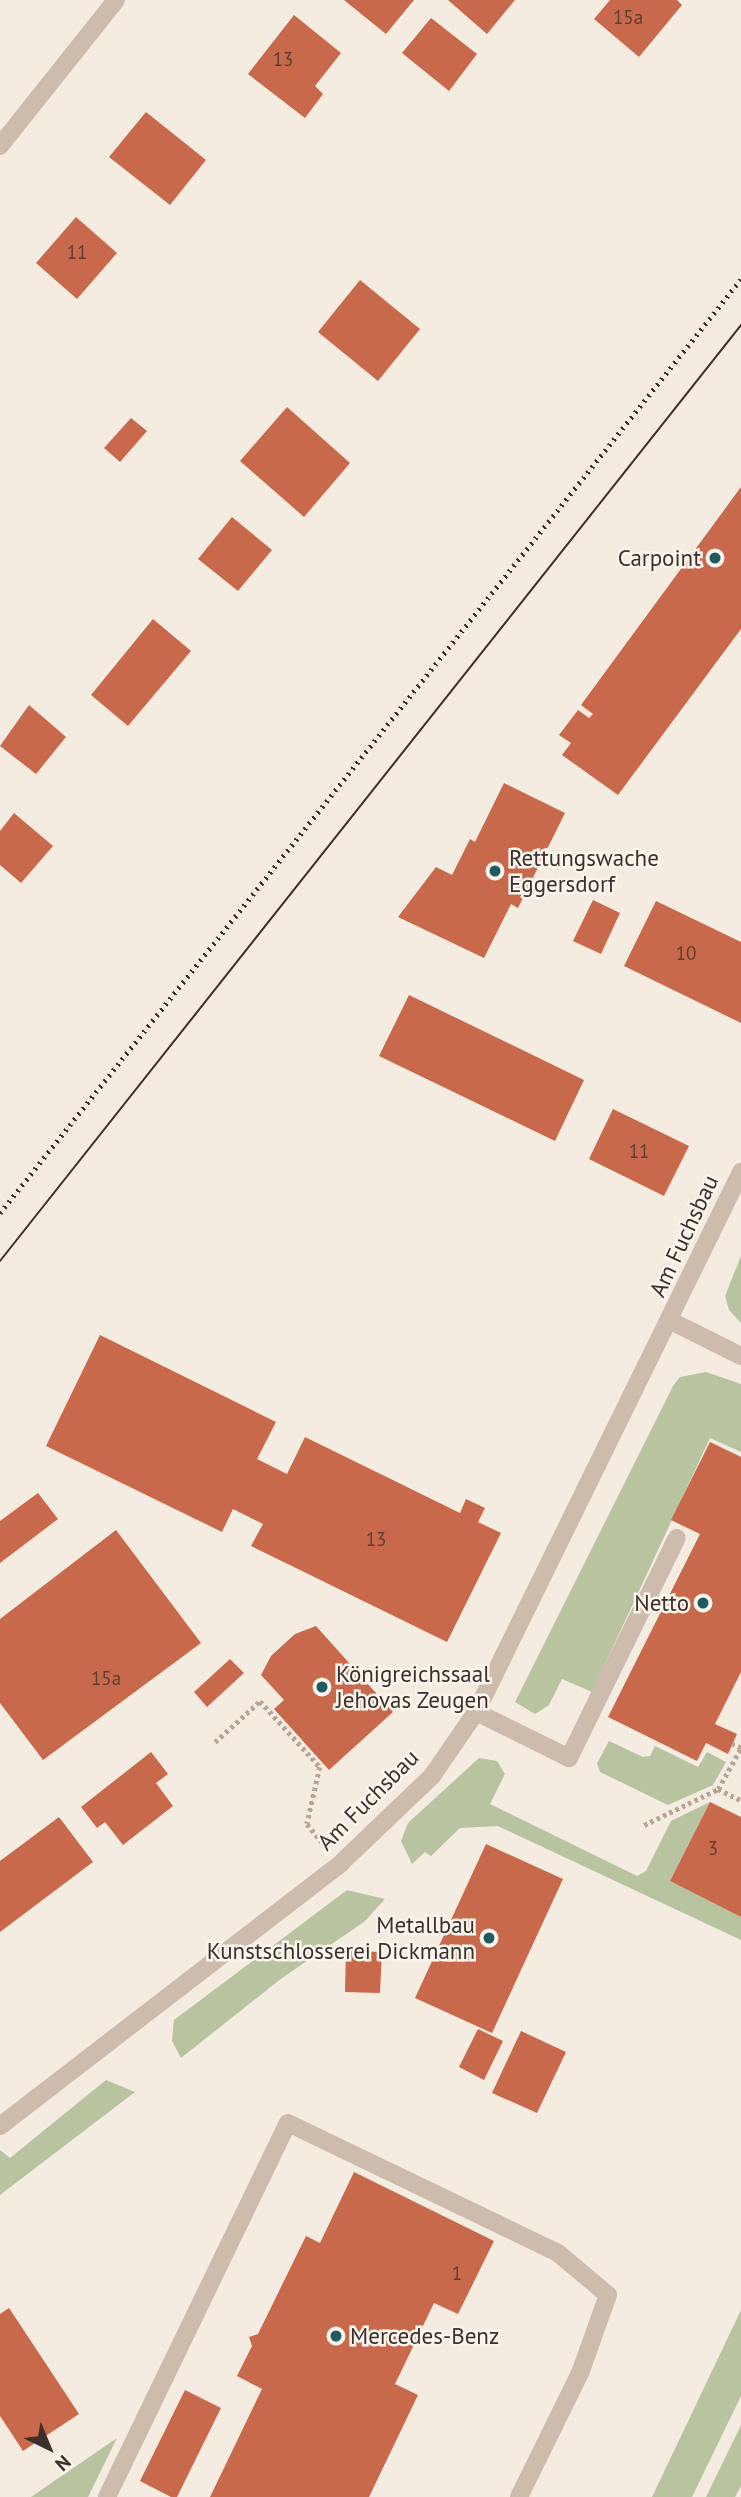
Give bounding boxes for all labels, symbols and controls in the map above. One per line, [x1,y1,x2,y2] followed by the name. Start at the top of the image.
[613,7,643,29] house number: 15a
[273,49,293,71] house number: 13
[67,242,87,264] house number: 11
[618,544,701,572] place label: Carpoint
[707,550,723,566] marker: Carpoint
[509,844,659,898] place label: Rettungswache Eggersdorf
[487,863,503,879] marker: Rettungswache Eggersdorf
[676,943,696,965] house number: 10
[629,1141,649,1163] house number: 11
[644,1171,724,1301] street label: Am Fuchsbau
[366,1529,386,1551] house number: 13
[634,1589,689,1617] place label: Netto
[695,1595,711,1611] marker: Netto
[336,1660,490,1714] place label: Königreichssaal Jehovas Zeugen
[91,1668,121,1690] house number: 15a
[314,1679,330,1695] marker: Königreichssaal Jehovas Zeugen
[312,1744,424,1856] street label: Am Fuchsbau
[708,1838,718,1860] house number: 3
[207,1911,475,1965] place label: Metallbau Kunstschlosserei Dickmann
[481,1930,497,1946] marker: Metallbau Kunstschlosserei Dickmann
[452,2263,462,2285] house number: 1
[350,2322,499,2350] place label: Mercedes-Benz
[328,2328,344,2344] marker: Mercedes-Benz
[14,2413,84,2483] north arrow
[51,2450,76,2476] text: N

